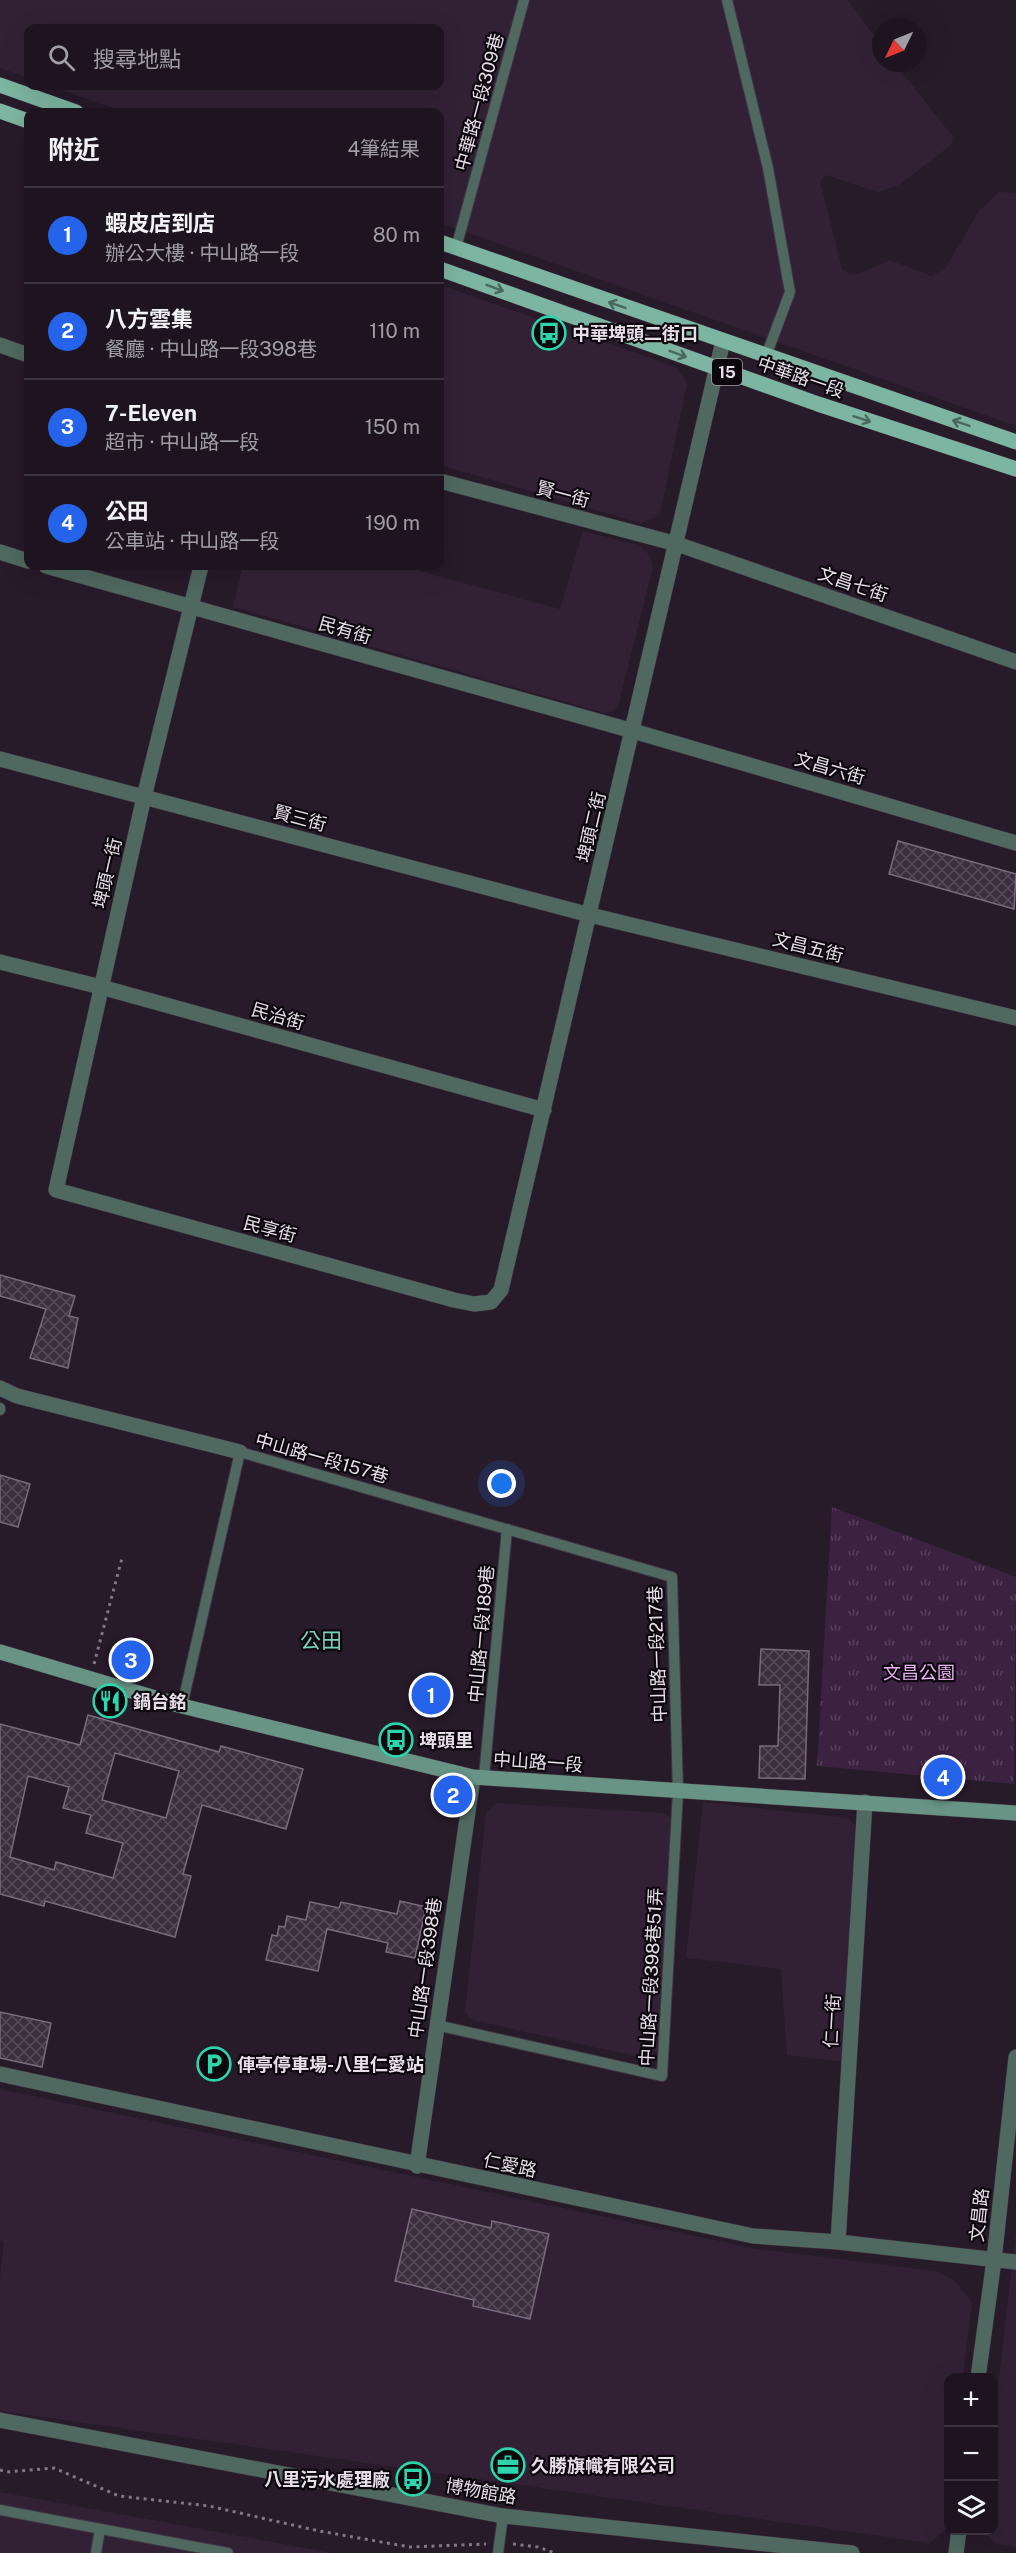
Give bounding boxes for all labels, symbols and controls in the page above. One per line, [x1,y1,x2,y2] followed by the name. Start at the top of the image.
[872,18,926,72] north arrow
[24,24,444,90] search box
[451,31,507,173] street label: 中華路一段309巷
[45,41,78,74] icon: search
[93,46,181,72] text: 搜尋地點
[48,134,100,165] text: 附近
[347,137,420,161] text: 4筆結果
[105,210,215,236] text: 蝦皮店到店
[63,223,72,247] text: 1
[373,223,420,247] text: 80 m
[105,241,299,265] text: 辦公大樓 · 中山路一段
[485,284,503,295] one-way arrow
[608,299,627,310] one-way arrow
[105,306,193,332] text: 八方雲集
[531,315,567,351] bus stop icon: 中華埤頭二街口
[61,319,74,343] text: 2
[369,319,420,343] text: 110 m
[572,323,698,344] place label: 中華埤頭二街口
[105,337,317,361] text: 餐廳 · 中山路一段398巷
[668,350,687,361] one-way arrow
[755,352,847,402] street label: 中華路一段
[712,359,742,385] road number: 15
[105,400,197,426] text: 7-Eleven
[852,414,871,425] one-way arrow
[61,415,74,439] text: 3
[365,415,420,439] text: 150 m
[952,417,971,428] one-way arrow
[105,430,259,454] text: 超市 · 中山路一段
[534,477,592,511] street label: 賢一街
[105,498,149,524] text: 公田
[61,511,74,535] text: 4
[365,511,420,535] text: 190 m
[105,529,279,553] text: 公車站 · 中山路一段
[816,562,890,606] street label: 文昌七街
[316,612,374,648] street label: 民有街
[793,748,867,788] street label: 文昌六街
[573,790,609,864] street label: 埤頭二街
[271,801,329,835] street label: 賢三街
[89,836,125,910] street label: 埤頭一街
[771,928,845,966] street label: 文昌五街
[249,998,307,1034] street label: 民治街
[241,1212,299,1246] street label: 民享街
[253,1429,391,1487] street label: 中山路一段157巷
[487,1469,516,1498] your location
[465,1564,497,1704] street label: 中山路一段189巷
[644,1585,670,1723] street label: 中山路一段217巷
[300,1628,342,1653] district label: 公田
[112,1638,150,1682] pin: 3
[883,1662,955,1683] park label: 文昌公園
[412,1672,450,1718] pin: 1
[92,1683,128,1719] restaurant icon: 鍋台銘
[133,1691,187,1712] place label: 鍋台銘
[378,1722,414,1758] bus stop icon: 埤頭里
[419,1730,473,1751] place label: 埤頭里
[492,1748,584,1776] street label: 中山路一段
[924,1754,962,1800] pin: 4
[434,1772,472,1818] pin: 2
[636,1887,666,2067] street label: 中山路一段398巷51弄
[405,1896,445,2040] street label: 中山路一段398巷
[820,1993,844,2049] street label: 仁一街
[196,2046,232,2082] parking icon: 俥亭停車場-八里仁愛站
[237,2054,424,2075] place label: 俥亭停車場-八里仁愛站
[481,2149,539,2181] street label: 仁愛路
[966,2187,992,2243] street label: 文昌路
[944,2373,998,2535] map controls
[944,2373,998,2427] button: +
[944,2427,998,2481] button: −
[490,2447,526,2483] office icon: 久勝旗幟有限公司
[531,2455,675,2476] place label: 久勝旗幟有限公司
[395,2461,431,2497] bus stop icon: 八里污水處理廠
[264,2469,390,2490] place label: 八里污水處理廠
[444,2474,518,2508] street label: 博物館路
[944,2481,998,2535] button: layers

